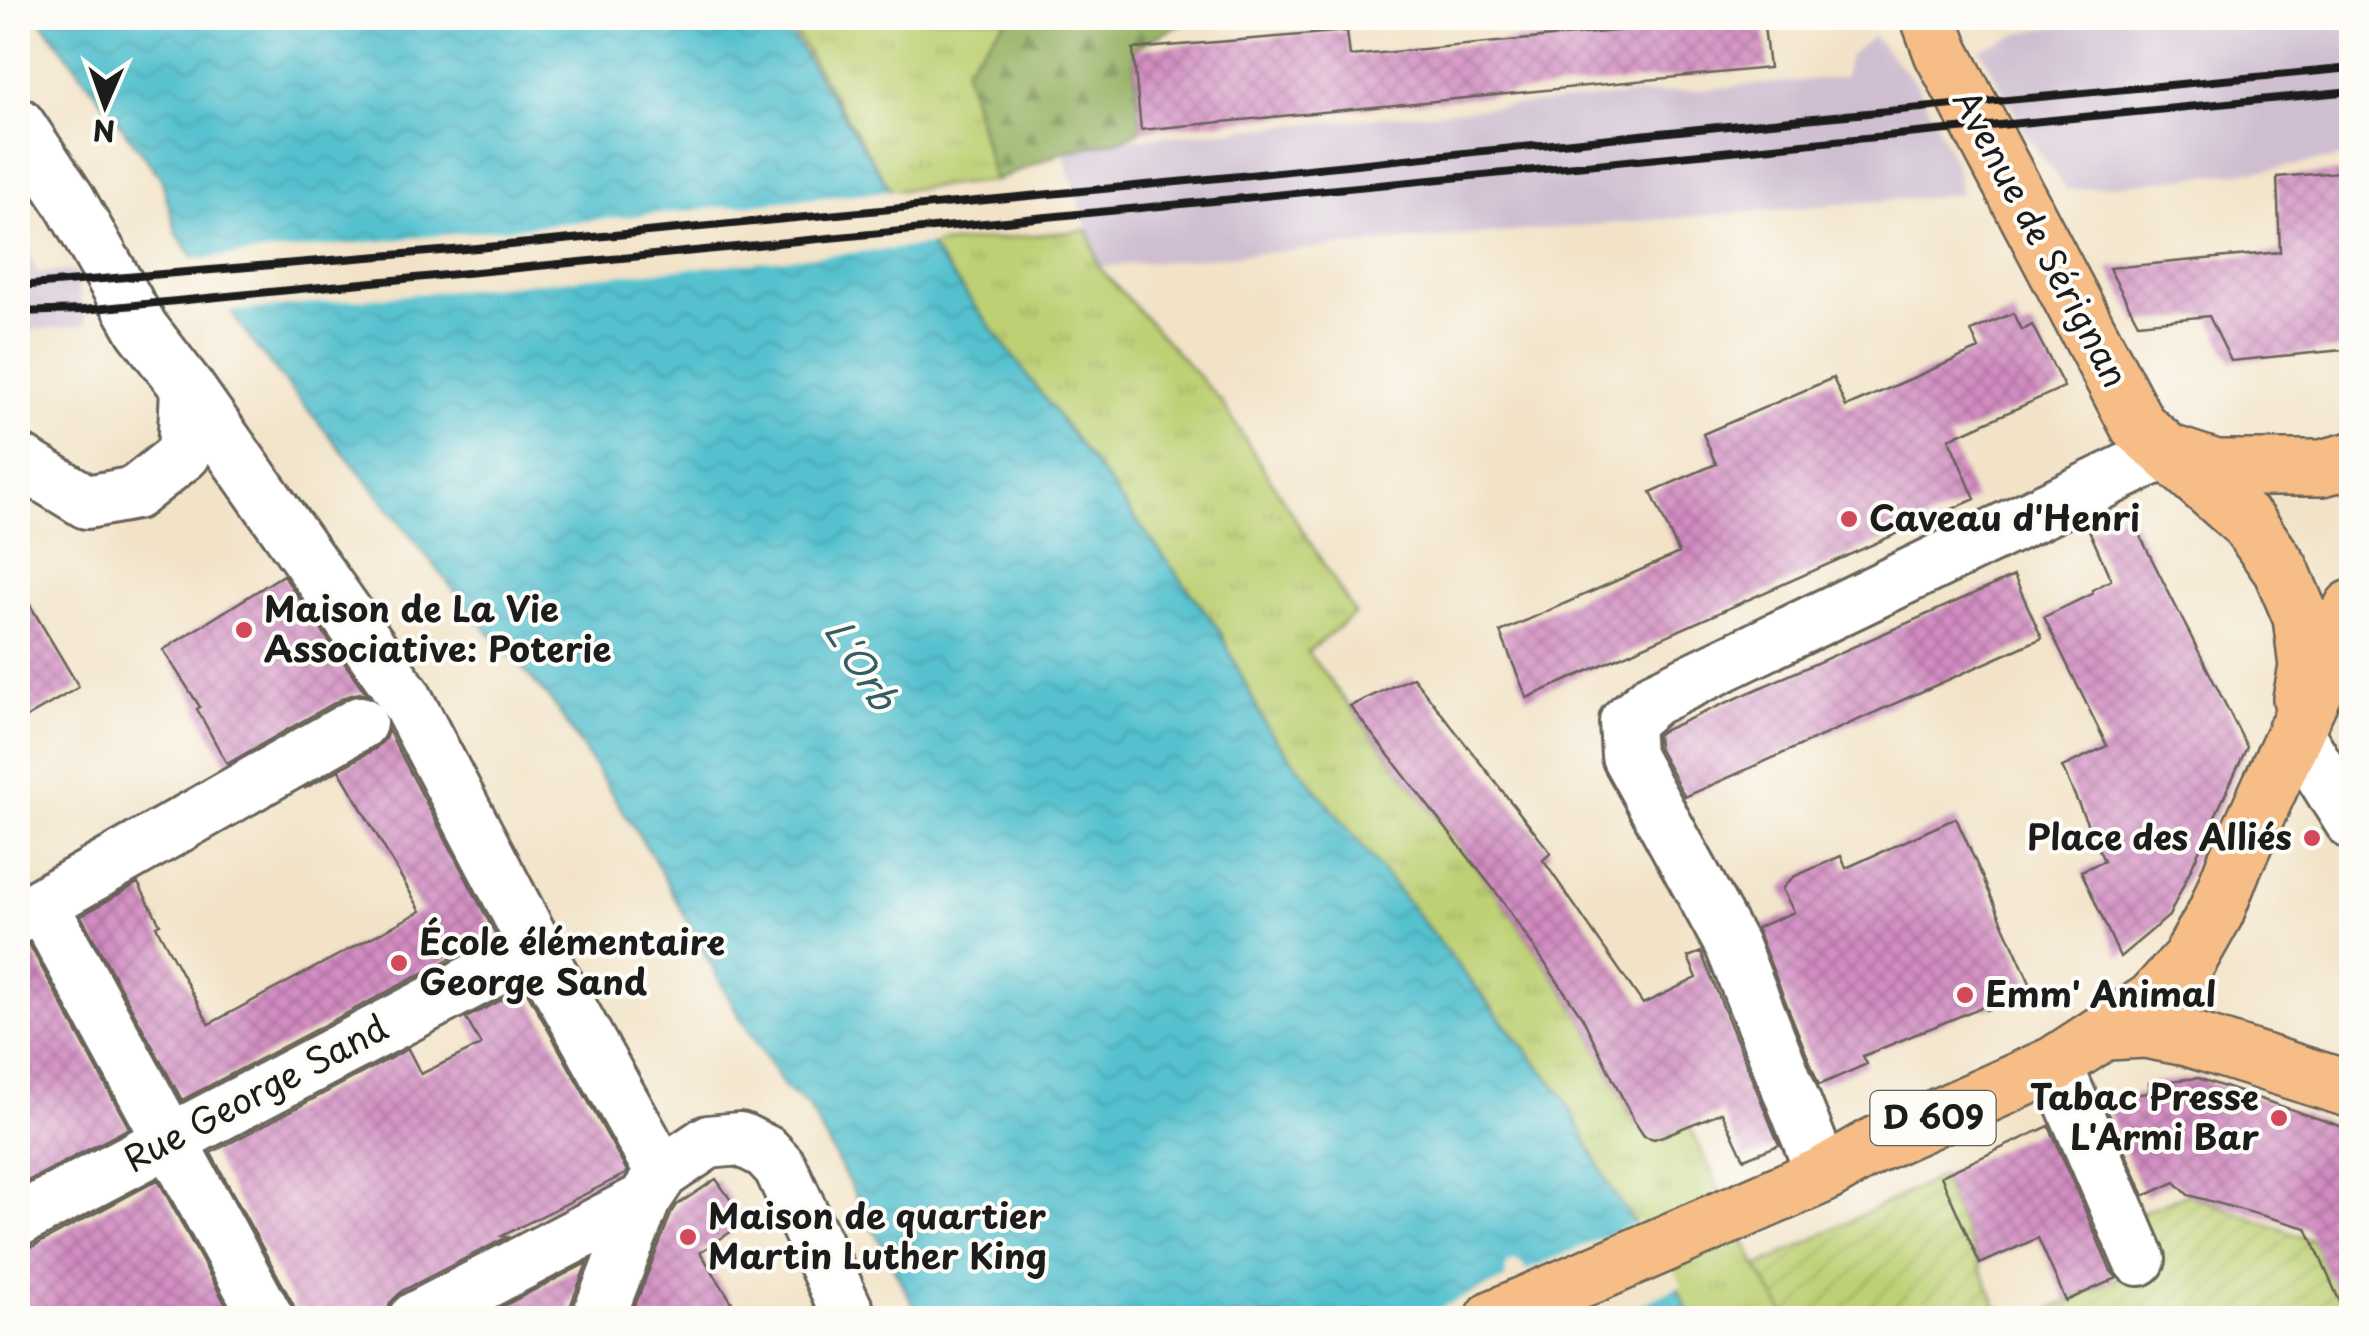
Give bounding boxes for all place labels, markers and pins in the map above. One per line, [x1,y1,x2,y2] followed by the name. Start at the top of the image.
[1869,490,2140,543] place label: Caveau d'Henri
[1838,508,1860,530] marker: Caveau d'Henri
[264,581,612,674] place label: Maison de La Vie Associative: Poterie
[233,619,255,641] marker: Maison de La Vie Associative: Poterie
[2027,809,2292,862] place label: Place des Alliés
[2301,827,2323,849] marker: Place des Alliés
[419,914,725,1007] place label: École élémentaire George Sand
[388,952,410,974] marker: École élémentaire George Sand
[1985,966,2216,1019] place label: Emm' Animal
[1954,984,1976,1006] marker: Emm' Animal
[2030,1069,2259,1162] place label: Tabac Presse L'Armi Bar
[2268,1107,2290,1129] marker: Tabac Presse L'Armi Bar
[708,1188,1047,1281] place label: Maison de quartier Martin Luther King
[677,1226,699,1248] marker: Maison de quartier Martin Luther King

